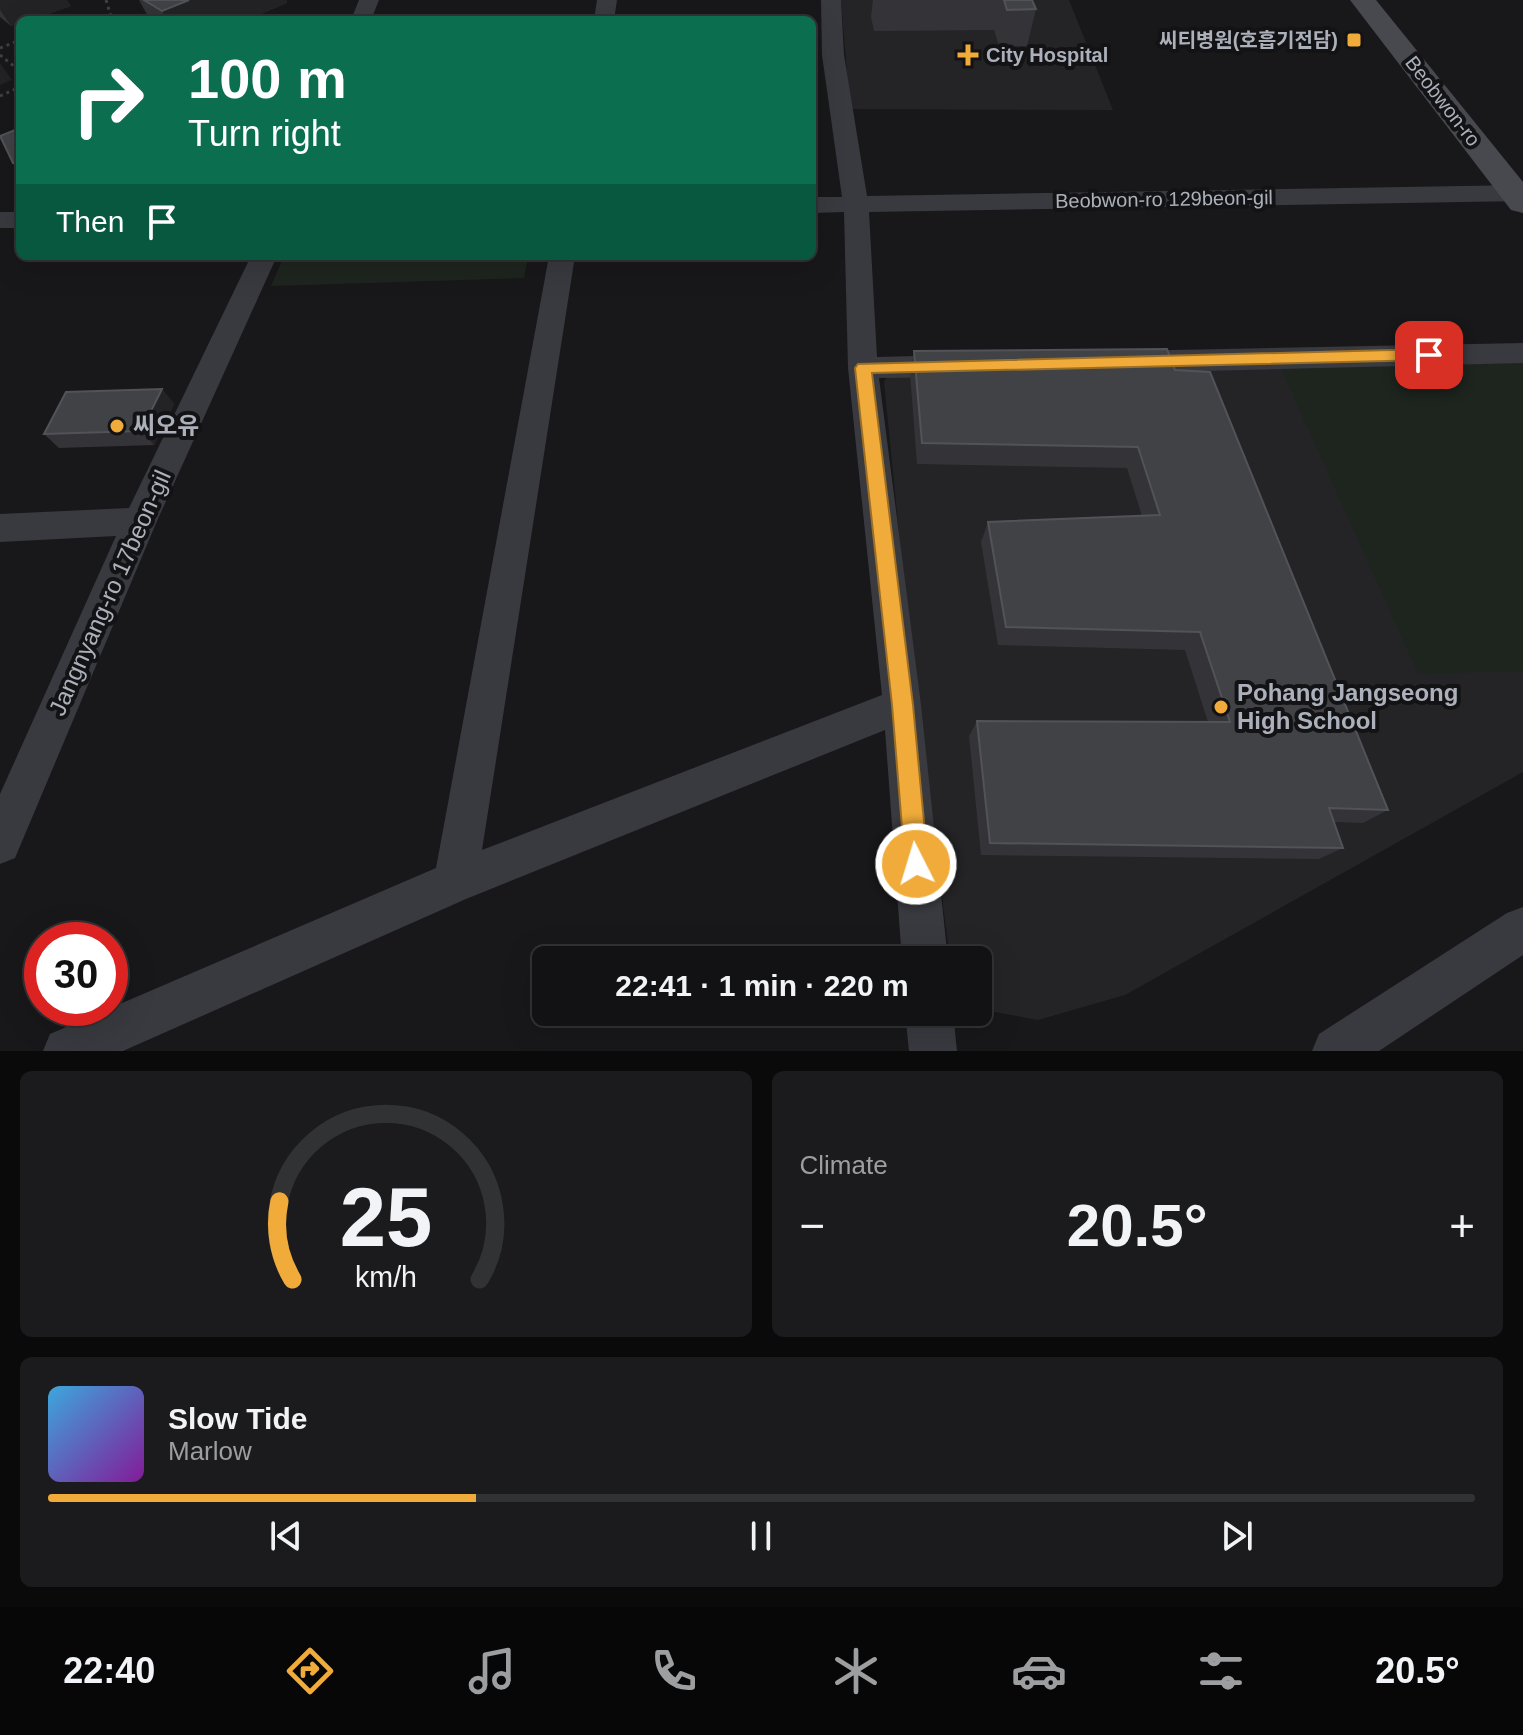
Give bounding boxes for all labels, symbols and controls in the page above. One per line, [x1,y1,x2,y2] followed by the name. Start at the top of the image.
[1159,29,1338,51] place label: 씨티병원(호흡기전담)
[1345,31,1363,49] marker: 씨티병원(호흡기전담)
[957,44,979,66] marker: City Hospital
[986,44,1108,66] place label: City Hospital
[188,47,347,110] text: 100 m
[56,48,160,152] icon: right
[1401,52,1485,150] street label: Beobwon-ro
[188,113,341,154] text: Turn right
[1055,186,1273,212] street label: Beobwon-ro 129beon-gil
[140,200,184,244] icon: arrive
[56,205,124,238] text: Then
[1395,321,1463,389] pin
[1407,333,1451,377] icon: arrive
[133,412,199,439] place label: 씨오유
[108,417,126,435] marker: 씨오유
[43,466,176,720] street label: Jangnyang-ro 17beon-gil
[1237,679,1458,734] place label: Pohang Jangseong High School
[1212,698,1230,716] marker: Pohang Jangseong High School
[874,822,958,906] position arrow
[24,922,128,1026] speed limit sign: 30
[615,969,909,1002] text: 22:41 · 1 min · 220 m
[800,1150,888,1180] text: Climate
[339,1171,432,1264] text: 25
[1067,1192,1208,1259] text: 20.5°
[800,1201,825,1250] text: −
[1449,1201,1475,1250] text: +
[355,1261,417,1293] text: km/h
[168,1402,307,1435] text: Slow Tide
[168,1436,252,1466] text: Marlow
[264,1514,308,1558] icon: previous
[739,1514,783,1558] icon: pause
[1215,1514,1259,1558] icon: next
[282,1643,338,1699] icon: directions
[464,1643,520,1699] icon: music
[646,1643,702,1699] icon: phone
[828,1643,884,1699] icon: climate
[1011,1643,1067,1699] icon: car
[1193,1643,1249,1699] icon: filters
[63,1650,155,1691] text: 22:40
[1375,1650,1460,1691] text: 20.5°

